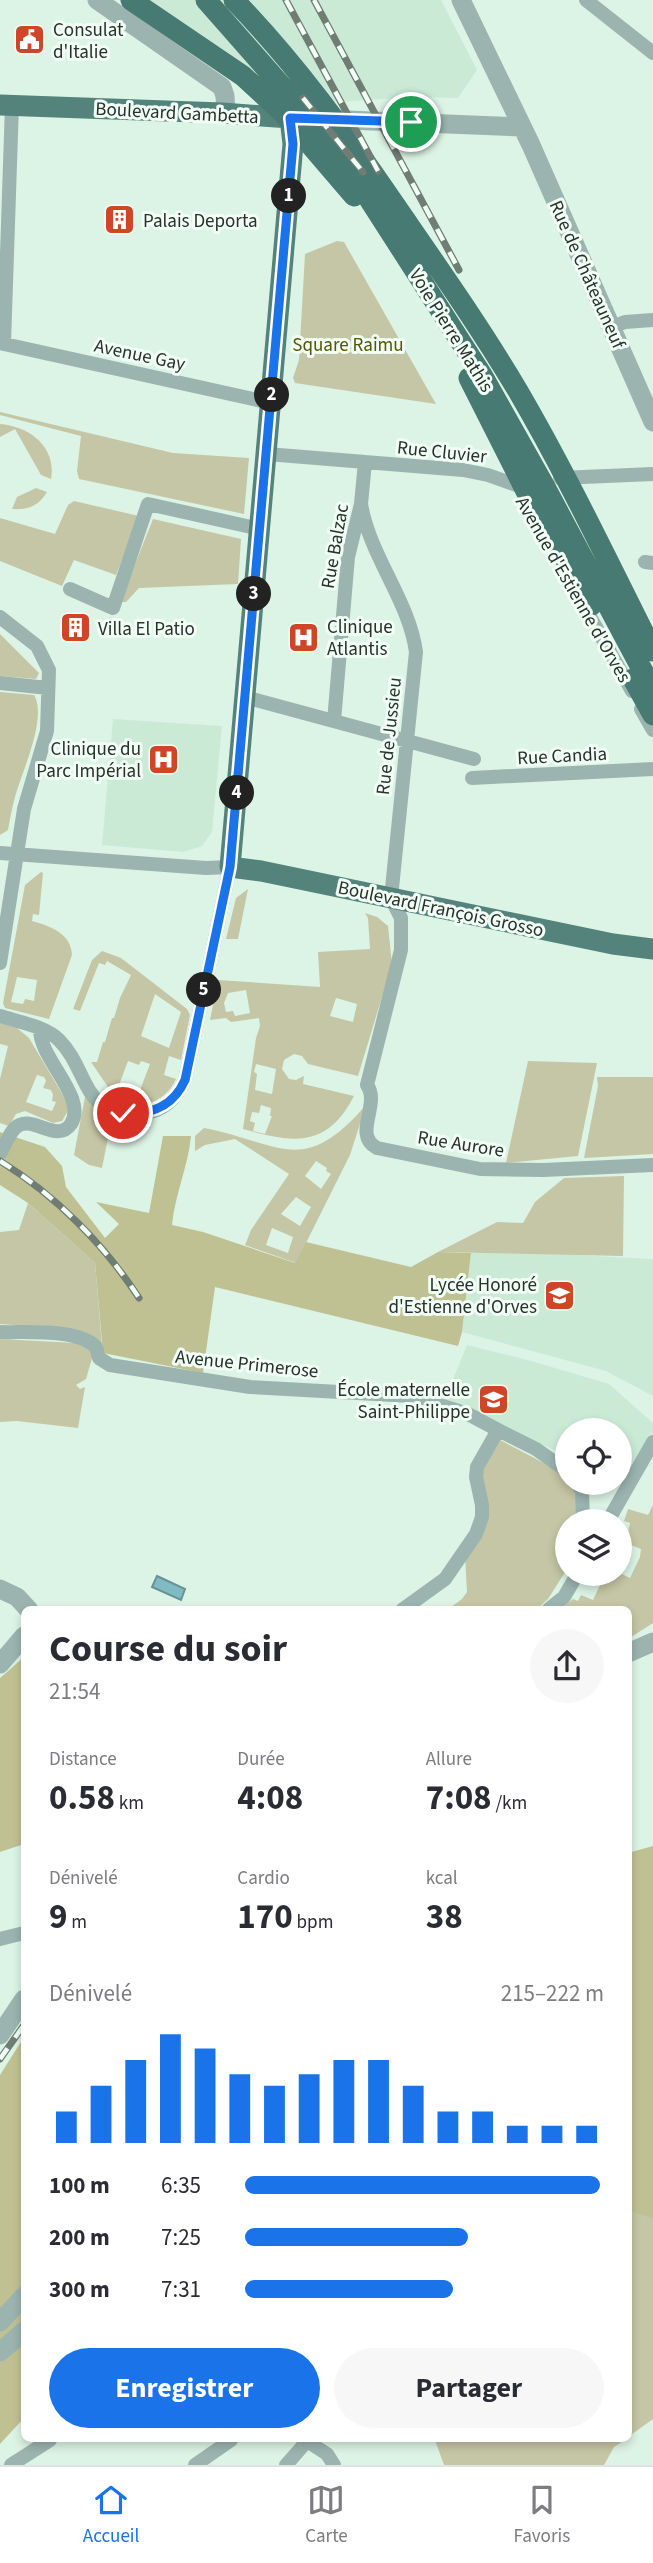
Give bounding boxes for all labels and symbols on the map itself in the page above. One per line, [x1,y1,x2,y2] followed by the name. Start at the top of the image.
[53,17,124,66] place label: Consulat d'Italie
[13,23,47,57] public building icon: Consulat d'Italie
[381,92,441,152] pin
[95,96,259,131] street label: Boulevard Gambetta
[272,178,306,214] pin: 1
[542,196,632,354] street label: Rue de Châteauneuf
[103,203,137,237] building icon: Palais Deporta
[143,208,258,235] place label: Palais Deporta
[402,264,500,398] street label: Voie Pierre Mathis
[292,332,404,359] park label: Square Raimu
[92,333,188,378] street label: Avenue Gay
[254,378,290,412] pin: 2
[396,434,488,471] street label: Rue Cluvier
[508,492,637,688] street label: Avenue d'Estienne d'Orves
[315,501,356,591] street label: Rue Balzac
[236,576,272,612] pin: 3
[58,611,92,645] building icon: Villa El Patio
[327,614,393,663] place label: Clinique Atlantis
[98,616,195,643] place label: Villa El Patio
[287,620,321,654] hospital icon: Clinique Atlantis
[370,676,409,796] street label: Rue de Jussieu
[36,736,141,785] place label: Clinique du Parc Impérial
[516,741,608,772] street label: Rue Candia
[147,742,181,776] hospital icon: Clinique du Parc Impérial
[219,776,254,810] pin: 4
[335,874,546,944] street label: Boulevard François Grosso
[186,972,222,1007] pin: 5
[93,1083,153,1143] pin
[415,1124,506,1165] street label: Rue Aurore
[388,1272,537,1321] place label: Lycée Honoré d'Estienne d'Orves
[543,1278,577,1312] school or university icon: Lycée Honoré d'Estienne d'Orves
[174,1344,320,1385] street label: Avenue Primerose
[337,1377,470,1426] place label: École maternelle Saint-Philippe
[476,1383,510,1417] school or university icon: École maternelle Saint-Philippe

